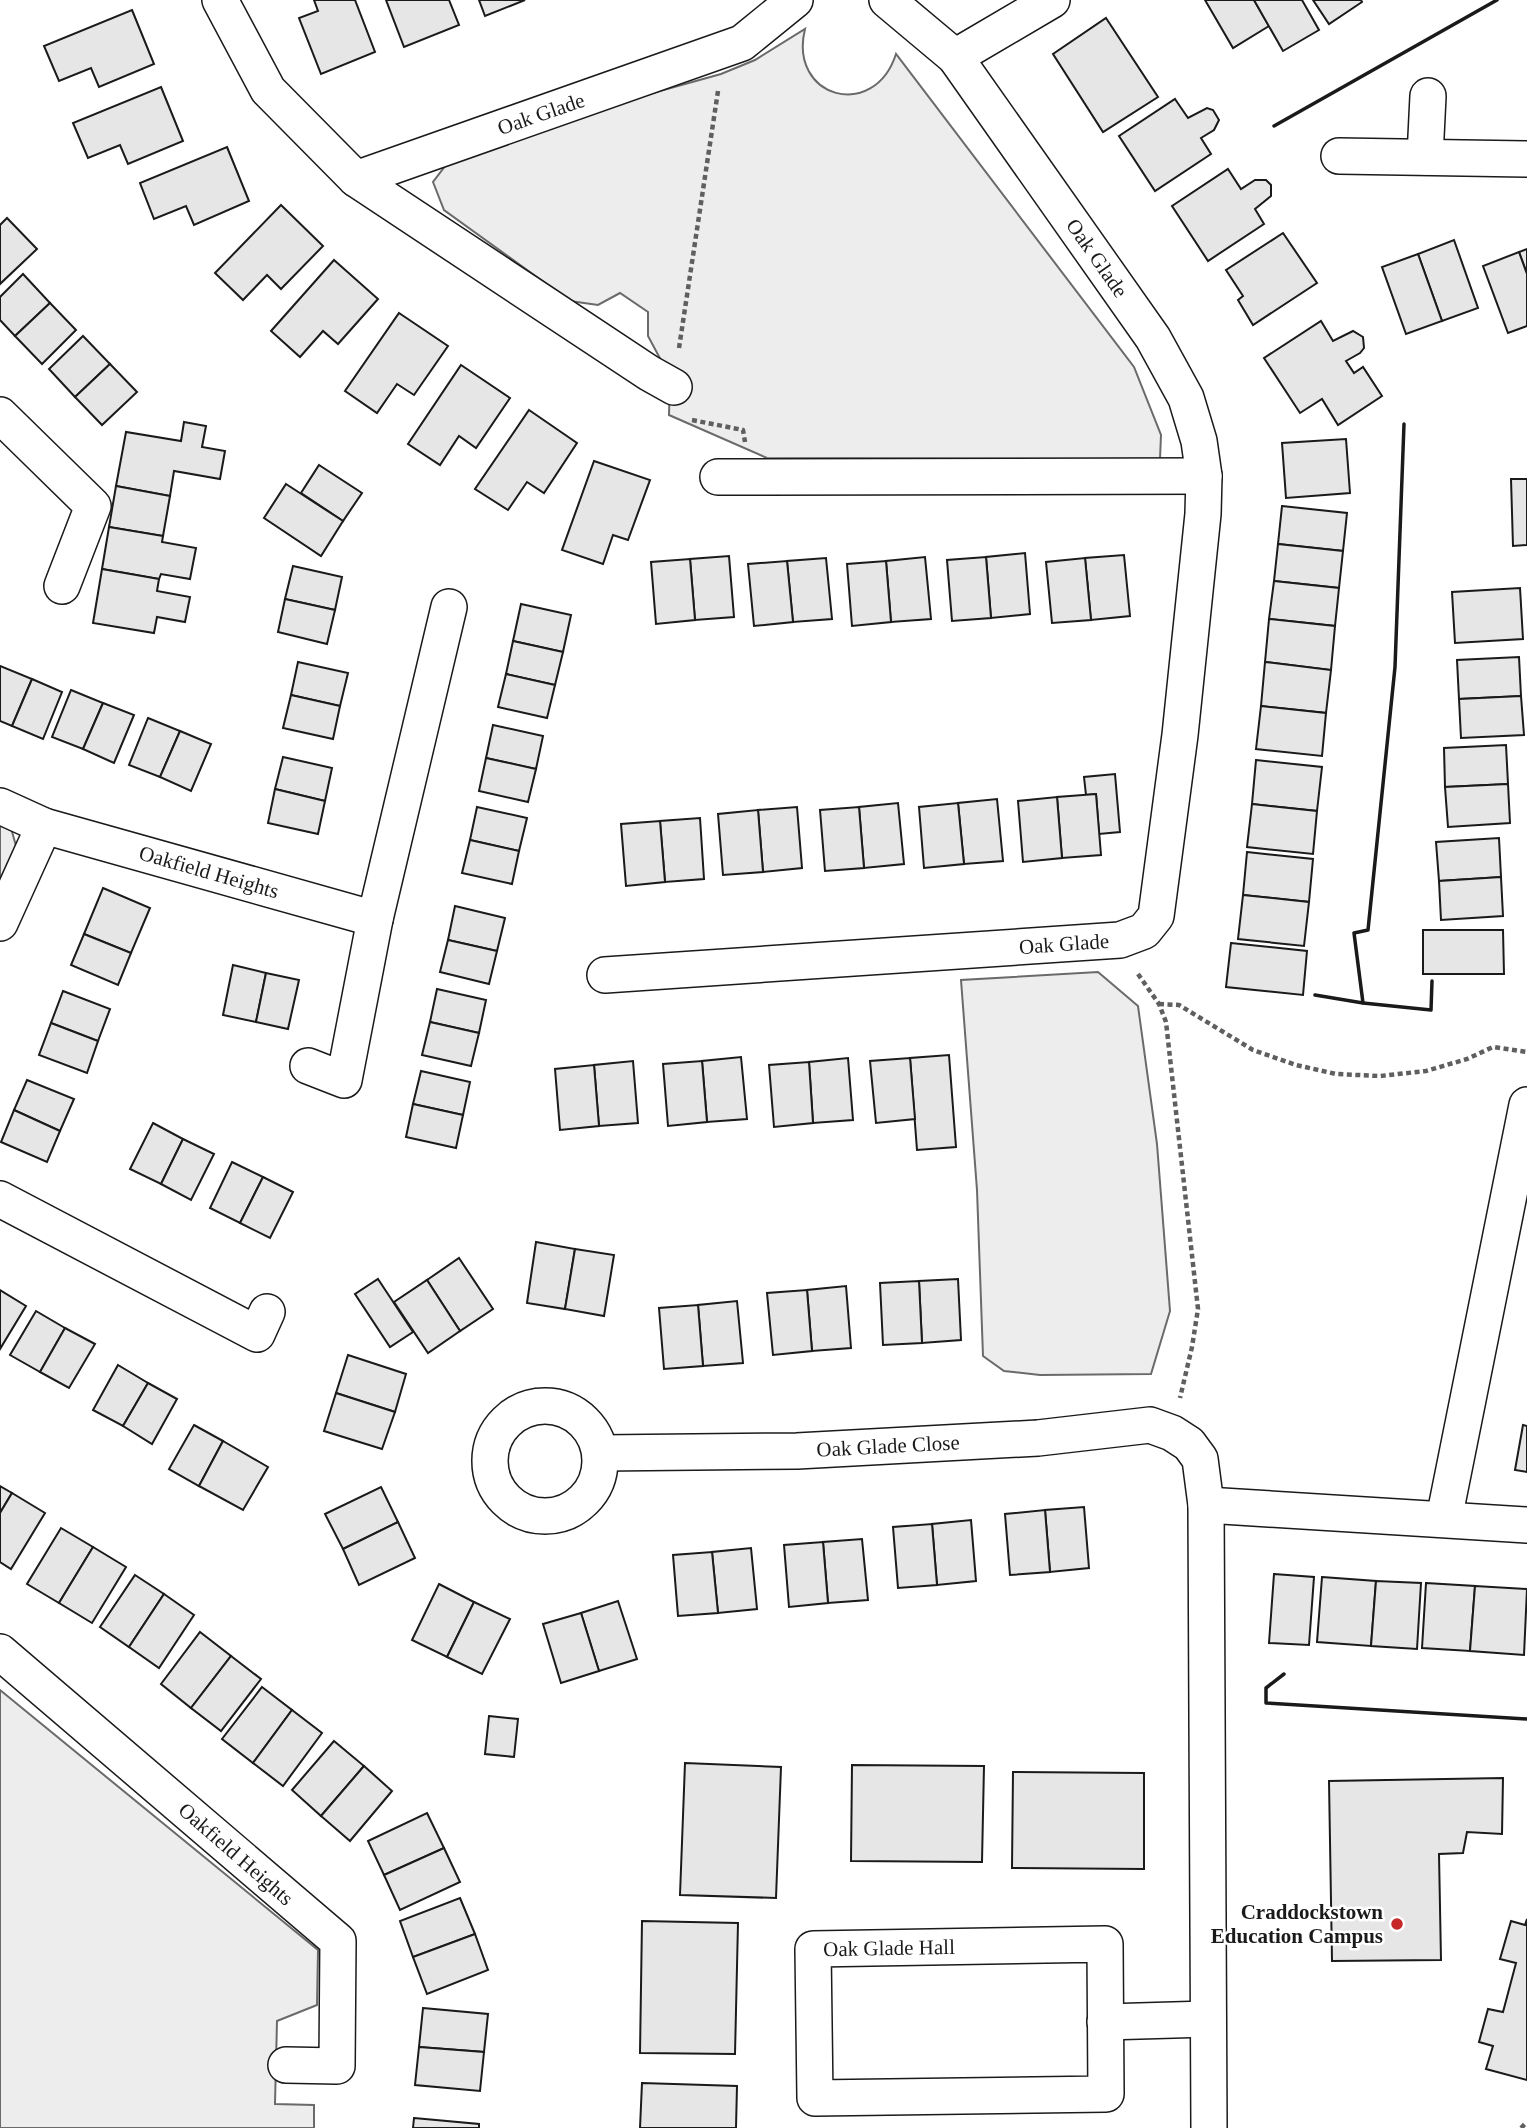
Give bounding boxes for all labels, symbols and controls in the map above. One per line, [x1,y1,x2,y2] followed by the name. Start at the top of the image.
[494,88,588,140] street label: Oak Glade
[1061,214,1133,302] street label: Oak Glade
[136,841,282,903] street label: Oakfield Heights
[1018,929,1110,959] street label: Oak Glade
[816,1430,960,1462] street label: Oak Glade Close
[174,1798,298,1910] street label: Oakfield Heights
[1211,1900,1383,1948] place label: Craddockstown Education Campus
[1389,1916,1405,1932] marker: Craddockstown Education Campus
[823,1935,955,1961] street label: Oak Glade Hall

